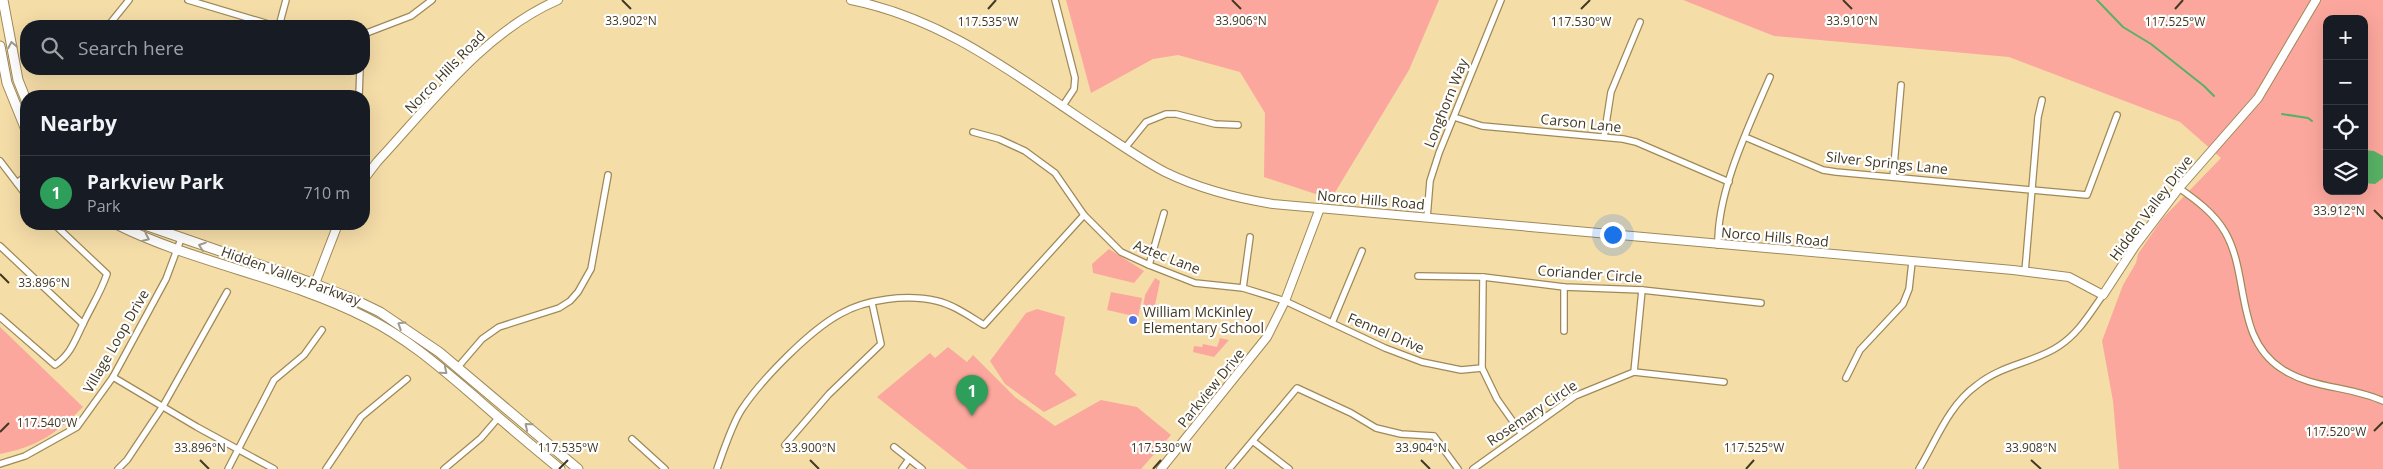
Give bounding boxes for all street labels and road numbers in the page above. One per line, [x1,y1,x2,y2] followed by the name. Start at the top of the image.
[400,26,489,117] street label: Norco Hills Road
[1419,54,1472,150] street label: Longhorn Way
[1540,109,1623,136] street label: Carson Lane
[1825,147,1949,178] street label: Silver Springs Lane
[2105,151,2196,264] street label: Hidden Valley Drive
[1316,185,1426,214] street label: Norco Hills Road
[1720,222,1830,251] street label: Norco Hills Road
[1131,235,1203,278] street label: Aztec Lane
[219,241,365,310] street label: Hidden Valley Parkway
[1537,260,1643,287] street label: Coriander Circle
[78,285,153,396] street label: Village Loop Drive
[1345,308,1428,357] street label: Fennel Drive
[1173,344,1248,431] street label: Parkview Drive
[1483,375,1581,450] street label: Rosemary Circle

